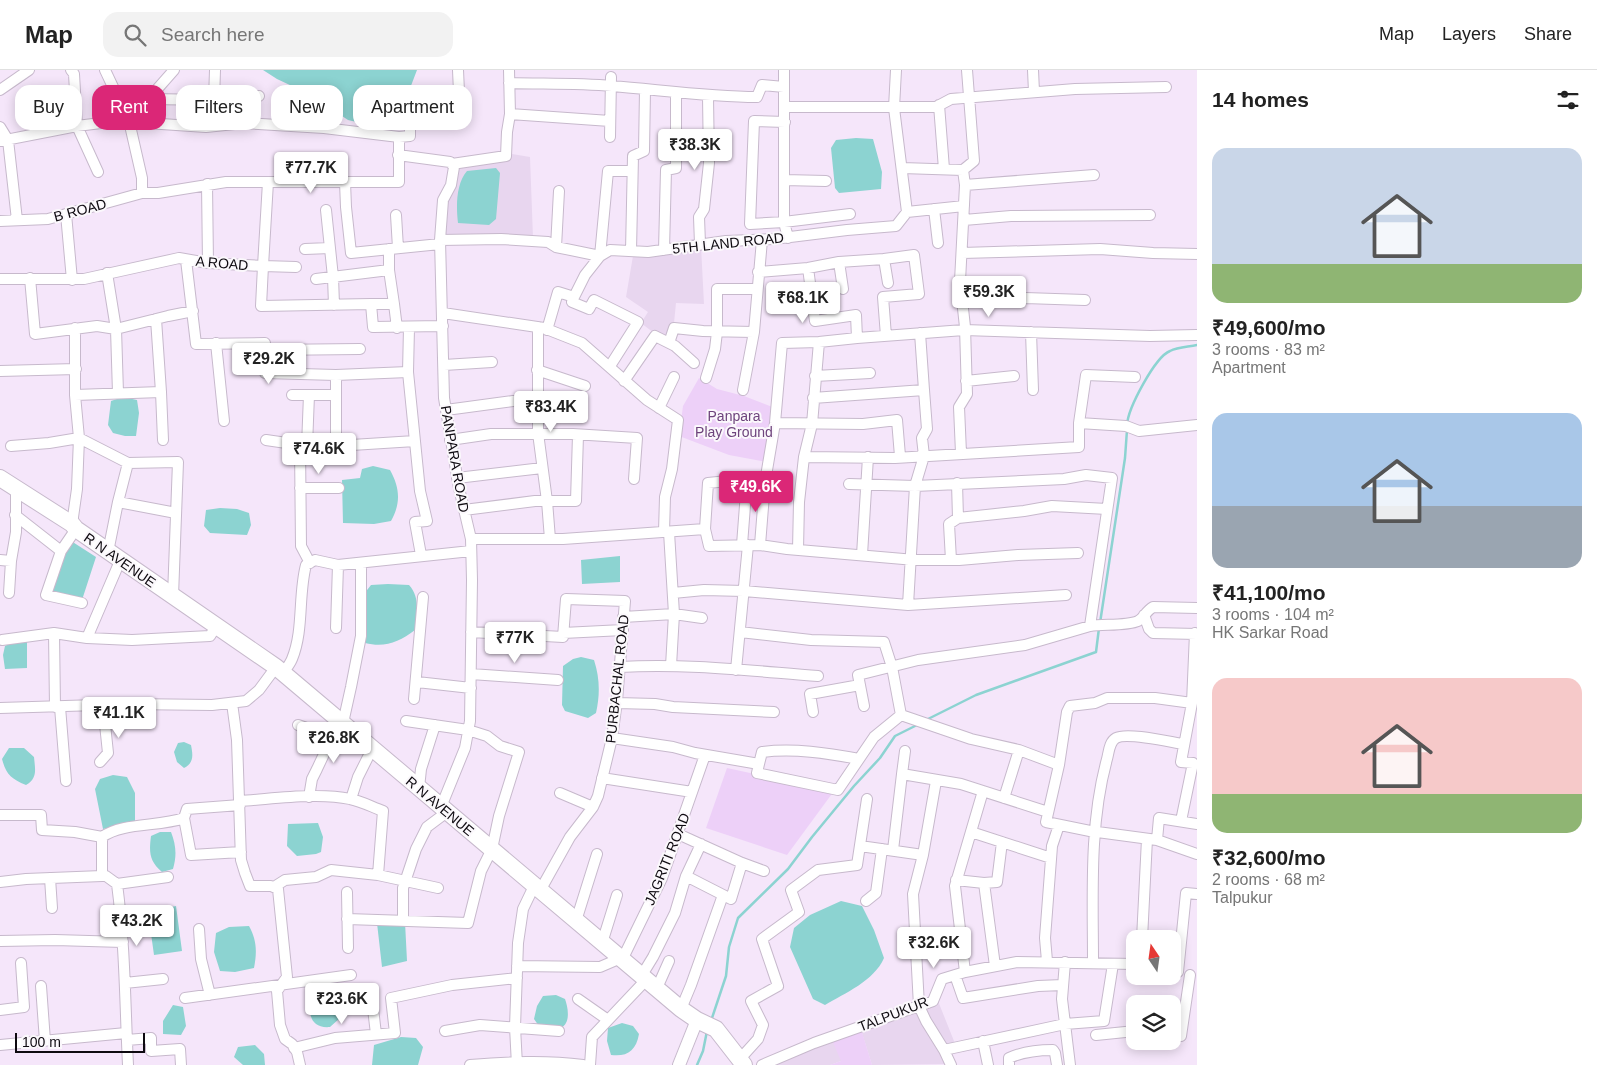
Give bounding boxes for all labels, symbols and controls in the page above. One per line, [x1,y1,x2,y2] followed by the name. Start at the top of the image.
[103,12,453,57] search box
[25,21,73,48] text: Map
[121,21,149,49] icon: search
[161,24,265,45] text: Search here
[1379,24,1414,44] text: Map
[1442,24,1496,44] text: Layers
[1524,24,1572,44] text: Share
[15,85,82,130] chip: Buy
[92,85,166,130] chip: Rent
[176,85,261,130] chip: Filters
[271,85,343,130] chip: New
[353,85,472,130] chip: Apartment
[1554,86,1582,114] icon: filters
[1212,88,1309,111] text: 14 homes
[654,128,736,171] pin: ₹38.3K
[669,136,721,153] text: ₹38.3K
[270,152,352,194] pin: ₹77.7K
[285,159,337,176] text: ₹77.7K
[1352,181,1442,271] icon: home
[52,195,108,225] street label: B ROAD
[671,229,785,257] street label: 5TH LAND ROAD
[195,253,249,273] street label: A ROAD
[948,276,1030,318] pin: ₹59.3K
[762,282,844,324] pin: ₹68.1K
[963,283,1015,300] text: ₹59.3K
[777,289,829,306] text: ₹68.1K
[1212,316,1326,339] text: ₹49,600/mo
[1212,341,1325,358] text: 3 rooms · 83 m²
[228,342,310,385] pin: ₹29.2K
[243,350,295,367] text: ₹29.2K
[1212,359,1286,376] text: Apartment
[510,390,592,433] pin: ₹83.4K
[525,398,577,415] text: ₹83.4K
[438,404,472,514] street label: PANPARA ROAD
[695,408,773,440] park label: Panpara Play Ground
[278,432,360,475] pin: ₹74.6K
[293,440,345,457] text: ₹74.6K
[1352,446,1442,536] icon: home
[715,470,797,513] pin: ₹49.6K
[730,478,782,495] text: ₹49.6K
[81,529,159,591] street label: R N AVENUE
[1212,581,1326,604] text: ₹41,100/mo
[1212,606,1334,623] text: 3 rooms · 104 m²
[602,614,632,744] street label: PURBACHAL ROAD
[485,622,545,664] pin: ₹77K
[1212,624,1329,641] text: HK Sarkar Road
[496,629,534,646] text: ₹77K
[78,696,160,739] pin: ₹41.1K
[93,704,145,721] text: ₹41.1K
[1352,711,1442,801] icon: home
[293,722,375,764] pin: ₹26.8K
[308,729,360,746] text: ₹26.8K
[403,773,477,839] street label: R N AVENUE
[641,811,693,907] street label: JAGRITI ROAD
[1212,846,1326,869] text: ₹32,600/mo
[1212,871,1325,888] text: 2 rooms · 68 m²
[1212,889,1272,906] text: Talpukur
[96,904,178,947] pin: ₹43.2K
[111,912,163,929] text: ₹43.2K
[893,926,975,969] pin: ₹32.6K
[1126,930,1181,985] north arrow
[1126,930,1181,1050] map controls
[908,934,960,951] text: ₹32.6K
[301,982,383,1025] pin: ₹23.6K
[316,990,368,1007] text: ₹23.6K
[856,993,930,1035] street label: TALPUKUR
[1126,995,1181,1050] button: layers
[15,1030,145,1053] scale bar
[22,1034,61,1050] text: 100 m

